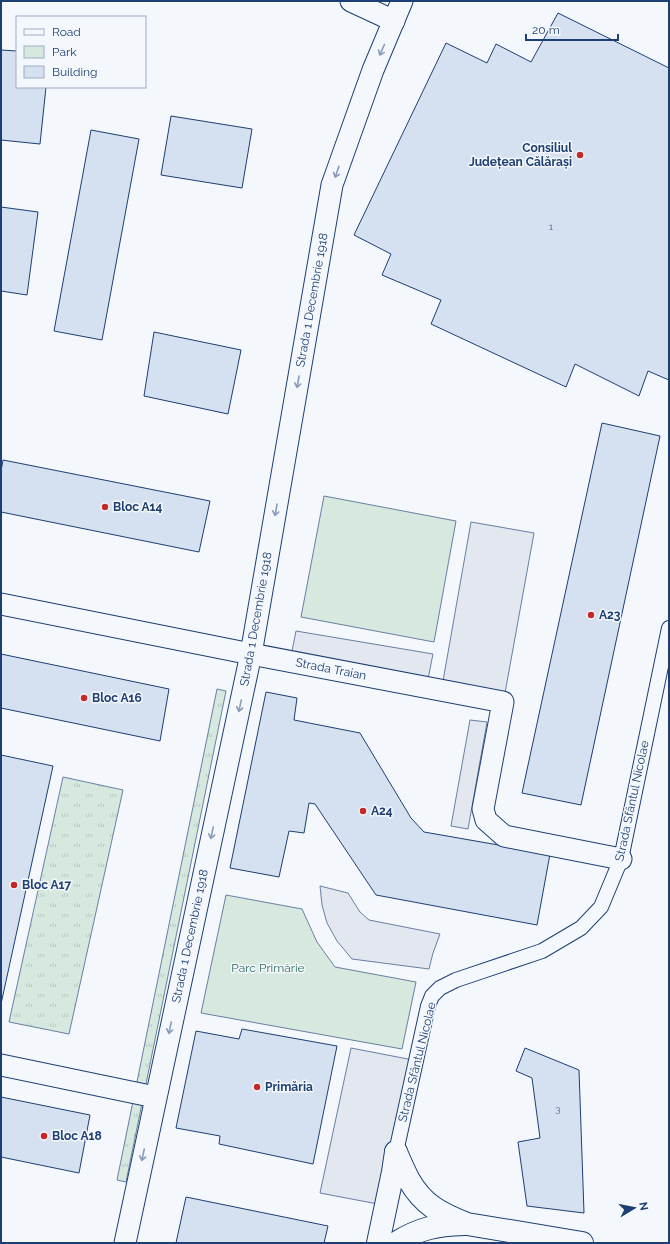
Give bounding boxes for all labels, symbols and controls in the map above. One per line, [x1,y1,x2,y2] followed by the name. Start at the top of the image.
[16,16,146,88] legend
[526,16,618,42] scale bar
[532,23,560,37] text: 20 m
[52,25,81,39] text: Road
[377,43,385,55] one-way arrow
[52,45,77,59] text: Park
[52,65,98,79] text: Building
[469,141,572,169] place label: Consiliul Județean Călărași
[575,150,585,160] marker: Consiliul Județean Călărași
[332,165,340,177] one-way arrow
[549,221,554,232] house number: 1
[293,232,331,368] street label: Strada 1 Decembrie 1918
[294,375,302,388] one-way arrow
[113,500,163,514] place label: Bloc A14
[100,502,110,512] marker: Bloc A14
[272,503,280,516] one-way arrow
[237,551,275,687] street label: Strada 1 Decembrie 1918
[599,608,621,622] place label: A23
[586,610,596,620] marker: A23
[294,655,368,683] street label: Strada Traian
[92,691,142,705] place label: Bloc A16
[79,693,89,703] marker: Bloc A16
[235,699,243,712] one-way arrow
[612,739,652,863] street label: Strada Sfântul Nicolae
[371,804,393,818] place label: A24
[358,806,368,816] marker: A24
[208,826,216,839] one-way arrow
[169,868,211,1004] street label: Strada 1 Decembrie 1918
[22,878,72,892] place label: Bloc A17
[9,880,19,890] marker: Bloc A17
[231,961,305,975] park label: Parc Primărie
[395,1001,439,1123] street label: Strada Sfântul Nicolae
[166,1022,174,1035] one-way arrow
[265,1080,313,1094] place label: Primăria
[252,1082,262,1092] marker: Primăria
[555,1103,561,1114] house number: 3
[52,1129,102,1143] place label: Bloc A18
[39,1131,49,1141] marker: Bloc A18
[138,1149,146,1162] one-way arrow
[614,1188,654,1228] north arrow
[636,1201,650,1212] text: N

